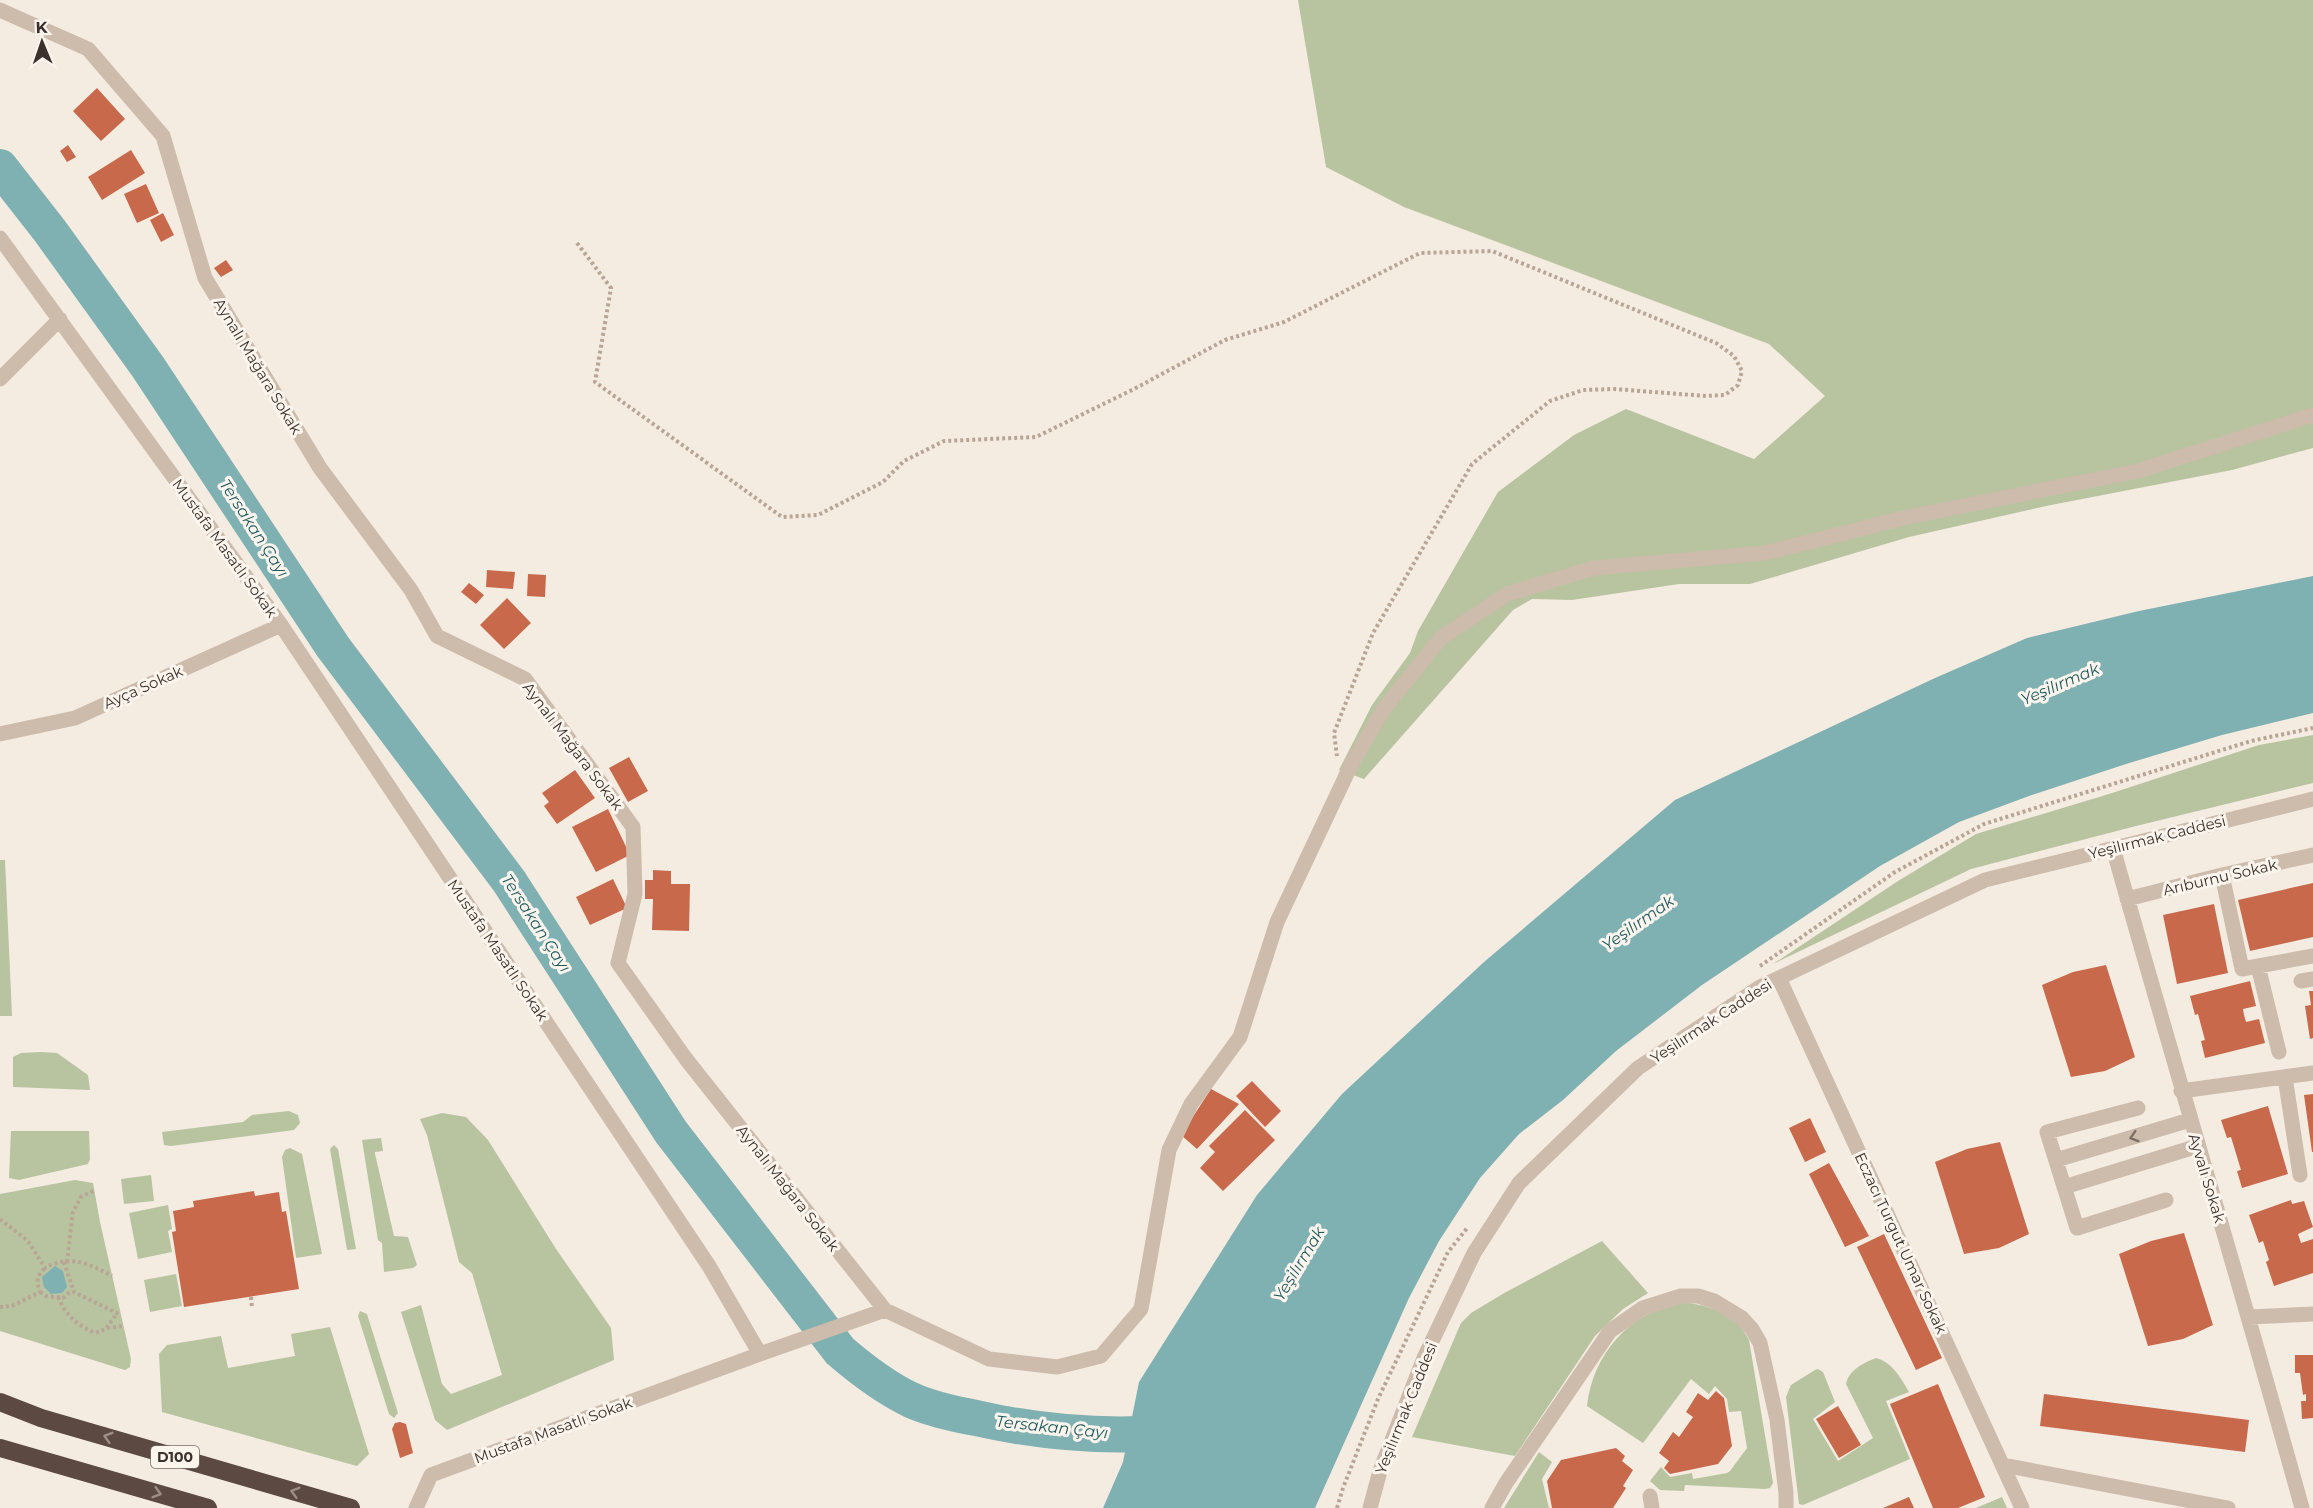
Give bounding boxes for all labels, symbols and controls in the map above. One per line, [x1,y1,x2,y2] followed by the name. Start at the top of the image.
[12,12,72,72] north arrow
[35,18,49,37] text: K
[210,295,306,437] street label: Aynalı Mağara Sokak
[168,475,282,621] street label: Mustafa Masatlı Sokak
[215,475,293,581] water label: Tersakan Çayı
[2018,658,2104,709] water label: Yeşilırmak
[100,661,186,713] street label: Ayça Sokak
[519,678,627,814] street label: Aynalı Mağara Sokak
[2086,811,2228,863] street label: Yeşilırmak Caddesi
[2161,855,2279,899] street label: Arıburnu Sokak
[497,870,575,976] water label: Tersakan Çayı
[443,876,553,1024] street label: Mustafa Masatlı Sokak
[1598,890,1679,955] water label: Yeşilırmak
[1647,975,1775,1067] street label: Yeşilırmak Caddesi
[733,1121,843,1255] street label: Aynalı Mağara Sokak
[2129,1130,2140,1142] one-way arrow
[2184,1131,2230,1225] street label: Ayvalı Sokak
[1851,1149,1951,1337] street label: Eczacı Turgut Umar Sokak
[1269,1222,1329,1305] water label: Yeşilırmak
[1371,1339,1441,1477] street label: Yeşilırmak Caddesi
[471,1393,635,1467] street label: Mustafa Masatlı Sokak
[995,1412,1109,1442] water label: Tersakan Çayı
[103,1432,114,1444] one-way arrow
[151,1446,199,1468] road number: D100
[151,1486,162,1498] one-way arrow
[290,1487,301,1499] one-way arrow

